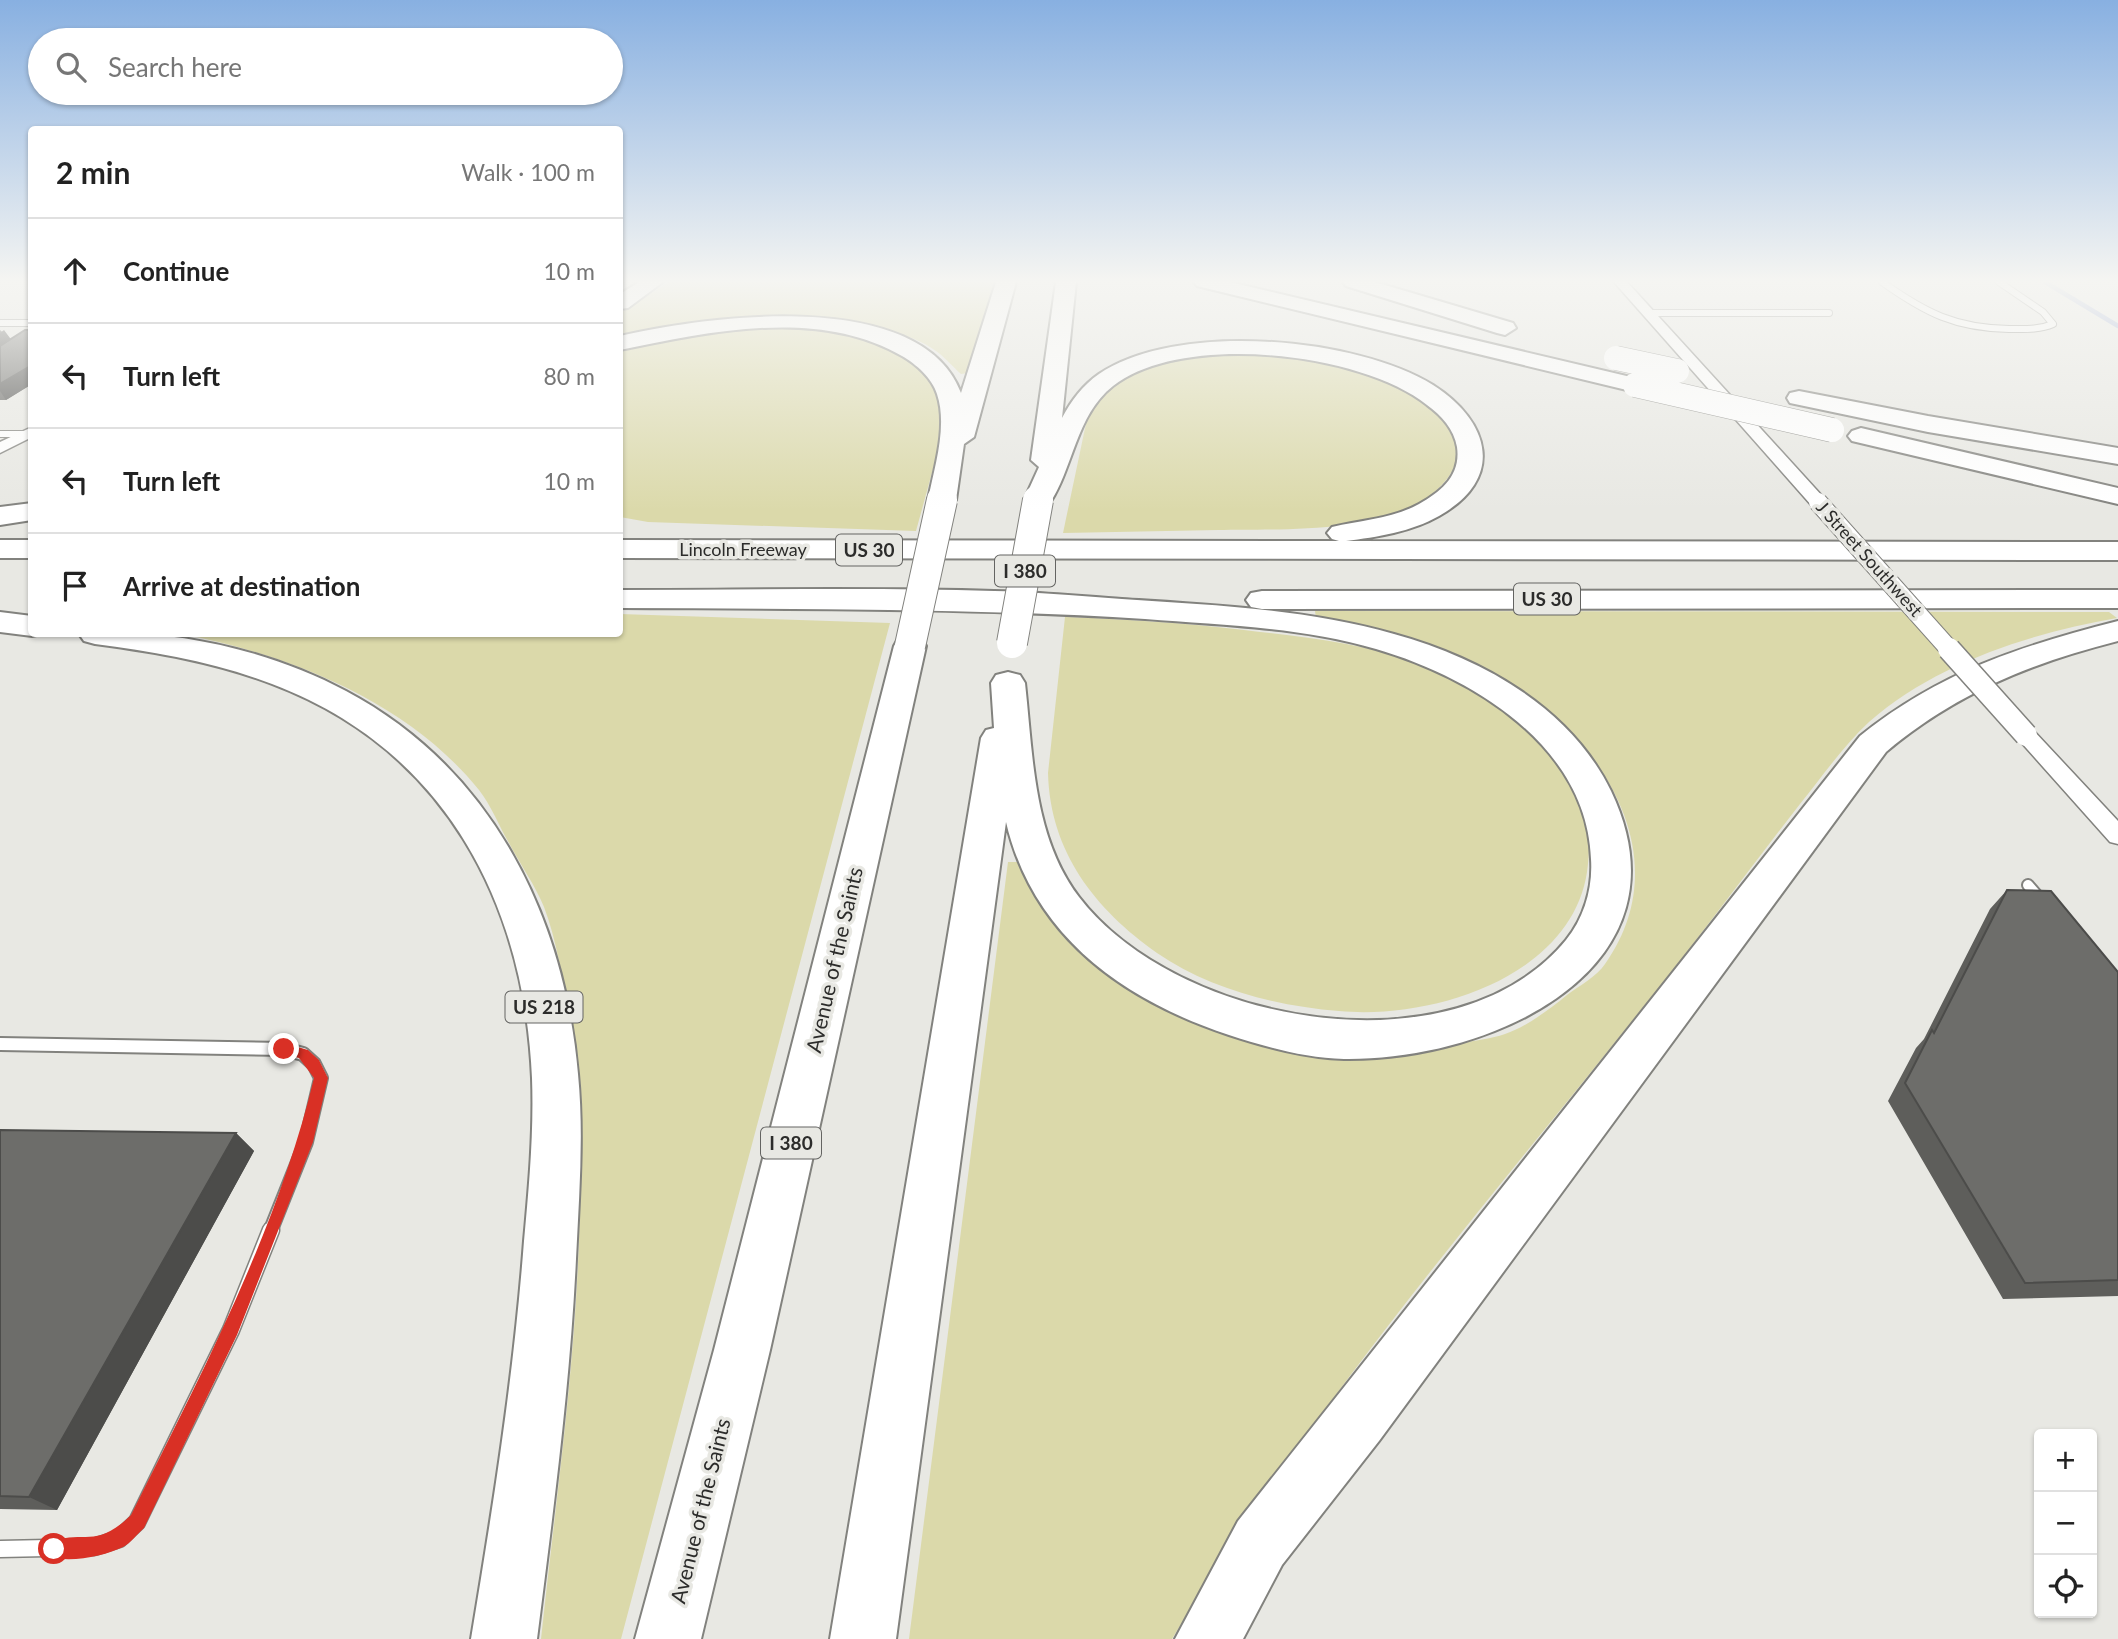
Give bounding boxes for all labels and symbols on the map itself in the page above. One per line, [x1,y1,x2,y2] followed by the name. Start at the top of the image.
[1812,496,1928,621] street label: J Street Southwest
[836,534,902,566] road number: US 30
[679,538,808,560] street label: Lincoln Freeway
[995,556,1055,586] road number: I 380
[1514,584,1580,614] road number: US 30
[800,865,867,1055] street label: Avenue of the Saints
[505,992,582,1023] road number: US 218
[268,1033,299,1064] route end
[761,1128,821,1158] road number: I 380
[664,1416,735,1606] street label: Avenue of the Saints
[38,1533,69,1564] route start

